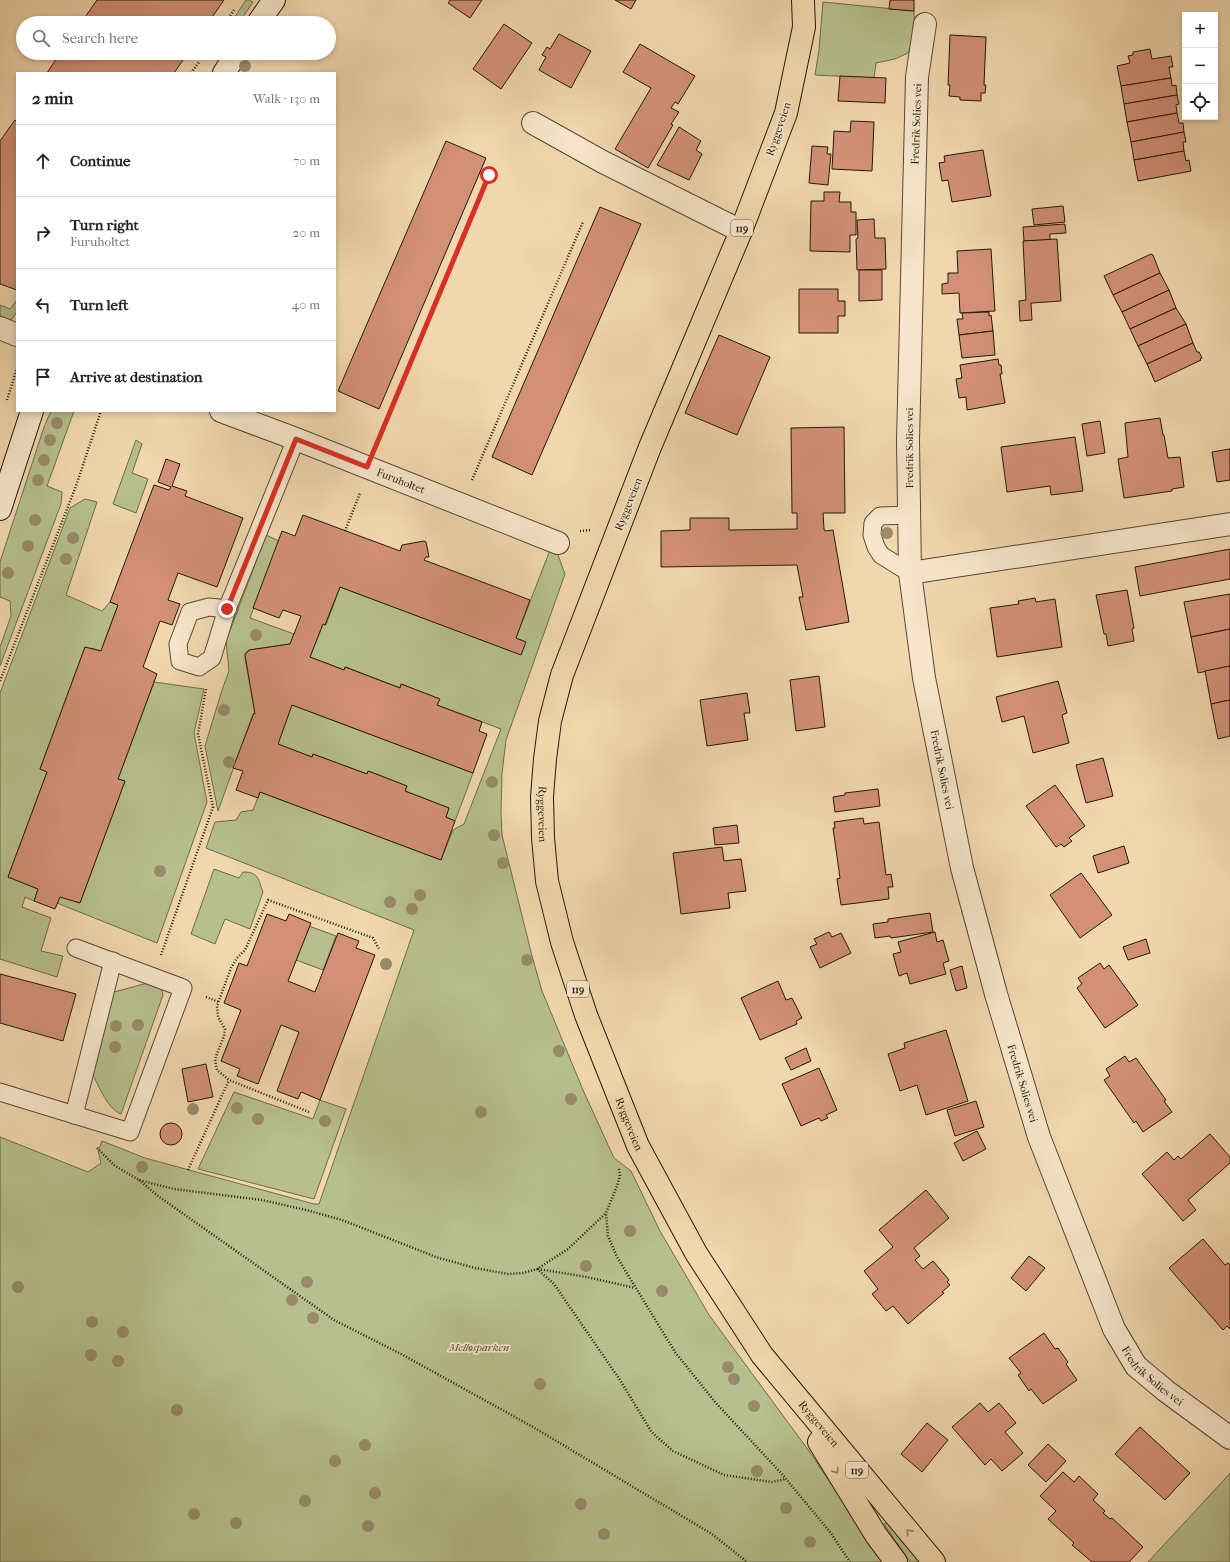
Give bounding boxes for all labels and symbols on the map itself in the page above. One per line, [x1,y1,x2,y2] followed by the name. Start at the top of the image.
[909,83,924,165] street label: Fredrik Solies vei
[763,100,794,158] street label: Ryggeveien
[480,166,498,184] route start
[731,220,753,236] road number: 119
[903,407,916,489] street label: Fredrik Solies vei
[375,466,427,497] street label: Furuholtet
[612,475,645,533] street label: Ryggeveien
[218,600,236,618] route end
[927,729,956,811] street label: Fredrik Solies vei
[535,785,549,843] street label: Ryggeveien
[567,981,589,997] road number: 119
[1004,1043,1040,1125] street label: Fredrik Solies vei
[612,1096,646,1154] street label: Ryggeveien
[448,1341,509,1354] park label: Melløsparken
[1119,1344,1186,1409] street label: Fredrik Solies vei
[796,1398,842,1450] street label: Ryggeveien
[846,1462,868,1478] road number: 119
[832,1467,839,1474] one-way arrow
[907,1530,914,1537] one-way arrow

